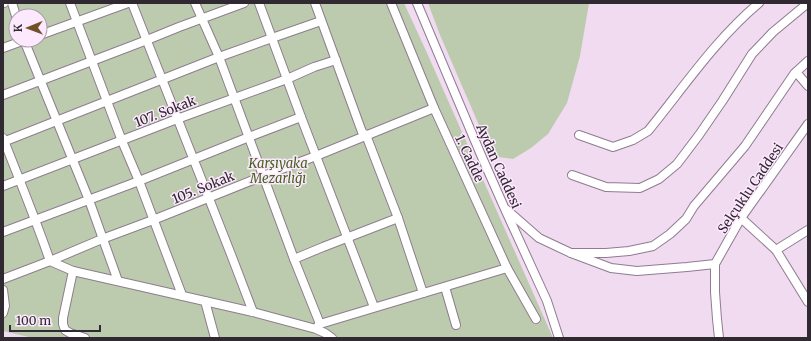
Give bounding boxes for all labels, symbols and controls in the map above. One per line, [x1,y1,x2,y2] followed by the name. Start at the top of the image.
[8,8,48,48] north arrow
[11,23,25,32] text: K
[132,92,199,131] street label: 107. Sokak
[472,120,525,211] street label: Aydan Caddesi
[451,132,488,185] street label: 1. Cadde
[714,140,787,237] street label: Selçuklu Caddesi
[247,155,308,187] park label: Karşıyaka Mezarlığı
[170,167,237,208] street label: 105. Sokak
[10,307,100,333] scale bar
[16,313,51,328] text: 100 m

